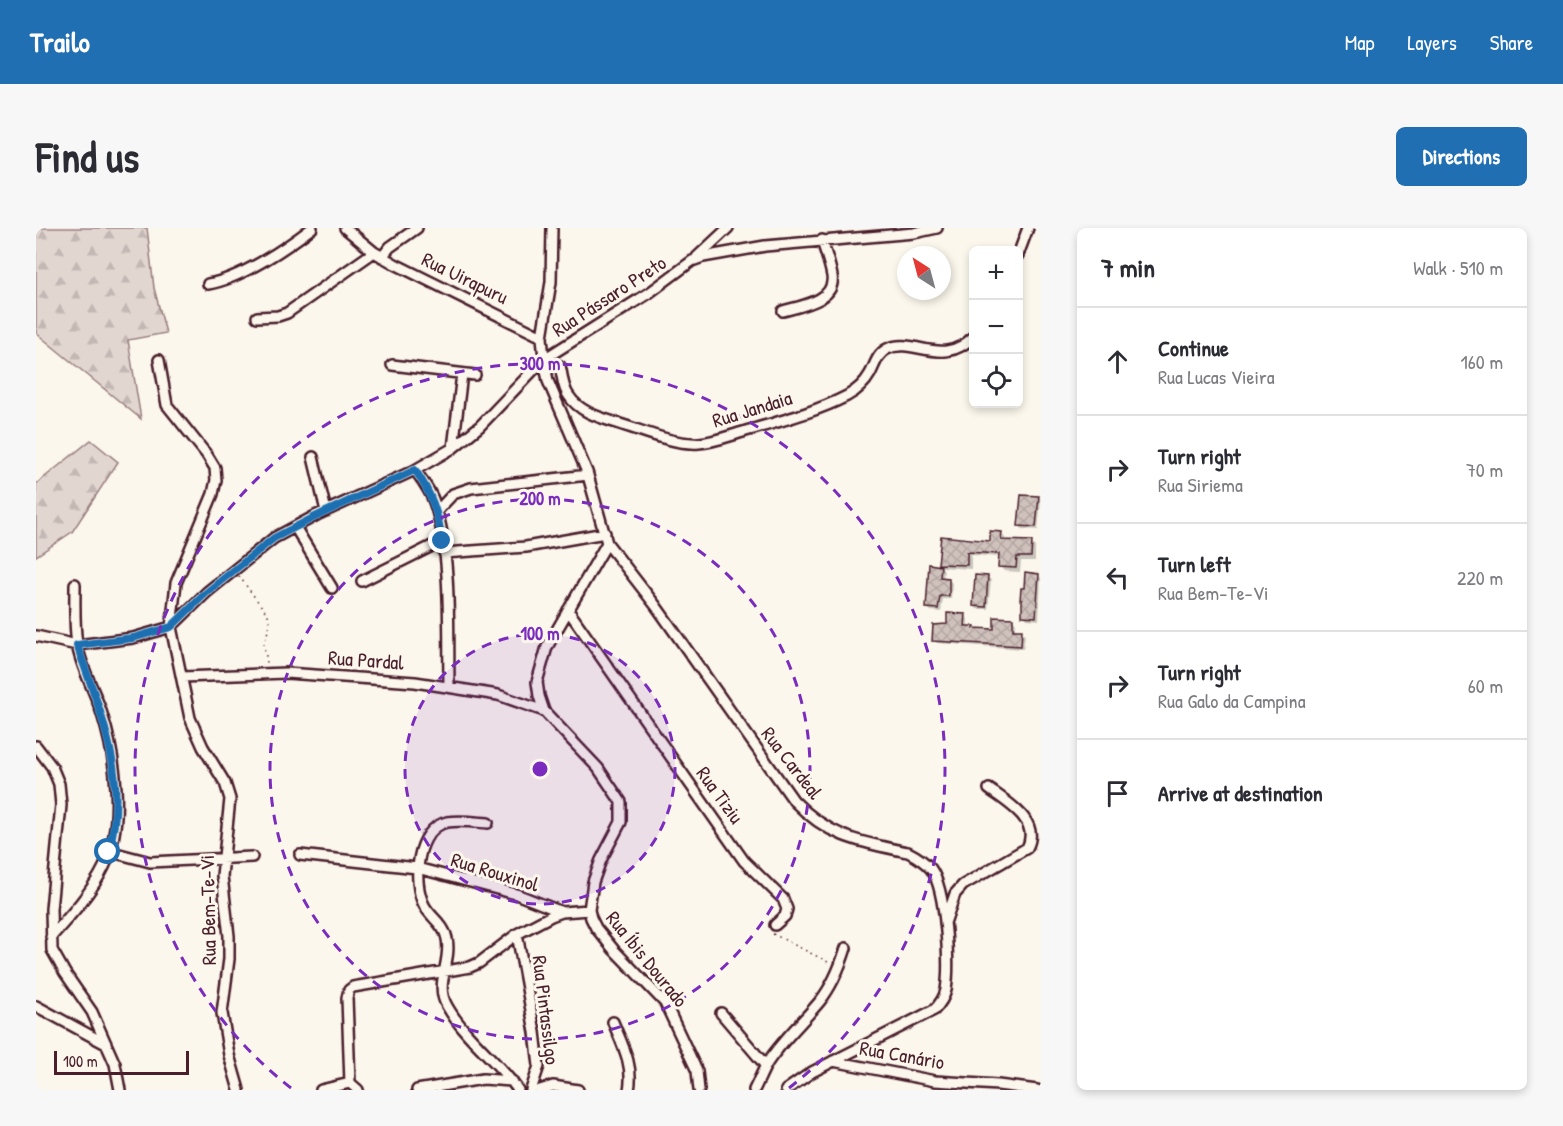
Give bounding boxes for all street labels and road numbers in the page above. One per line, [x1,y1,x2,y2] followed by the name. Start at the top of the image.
[418,245,513,310] street label: Rua Uirapuru
[547,249,671,343] street label: Rua Pássaro Preto
[709,384,795,433] street label: Rua Jandaia
[327,643,405,676] street label: Rua Pardal
[756,721,830,805] street label: Rua Cardeal
[691,761,750,829] street label: Rua Tiziu
[448,845,543,898] street label: Rua Rouxinol
[193,855,222,965] street label: Rua Bem-Te-Vi
[600,905,694,1012] street label: Rua Íbis Dourado
[526,954,567,1066] street label: Rua Pintassilgo
[858,1034,947,1075] street label: Rua Canário

